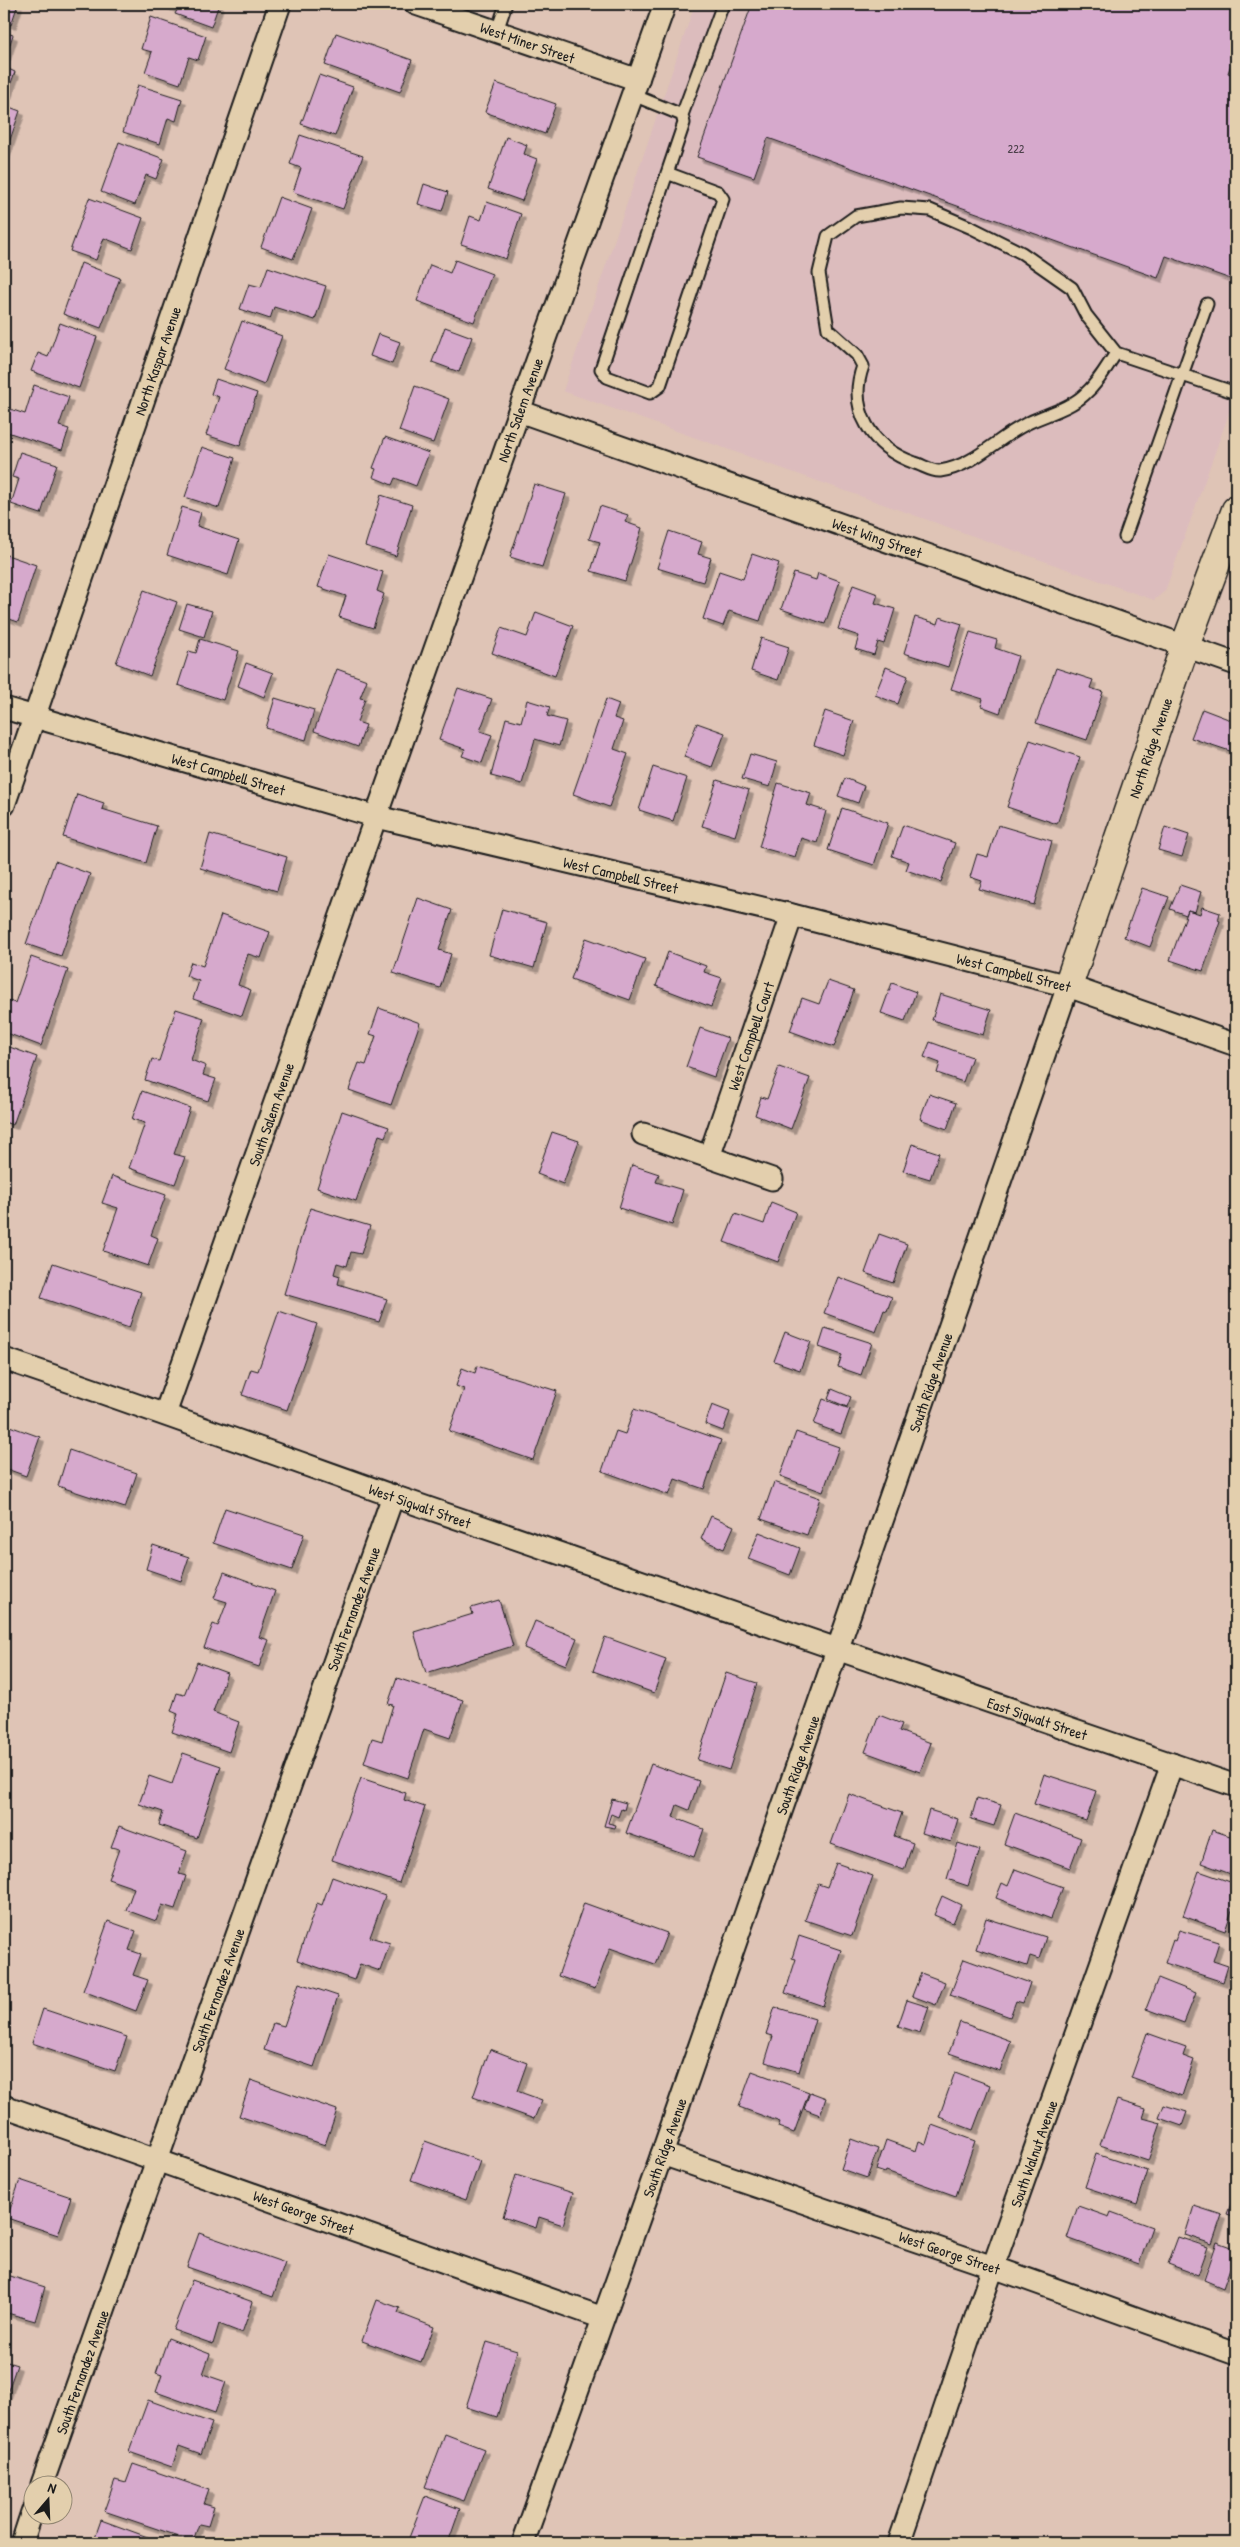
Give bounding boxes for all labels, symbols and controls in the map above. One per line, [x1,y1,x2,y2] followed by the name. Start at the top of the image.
[477,16,579,68] street label: West Miner Street
[1008,140,1025,157] house number: 222
[129,303,186,418] street label: North Kaspar Avenue
[491,355,548,465] street label: North Salem Avenue
[829,512,926,563] street label: West Wing Street
[1123,695,1177,801] street label: North Ridge Avenue
[169,747,289,800] street label: West Campbell Street
[561,851,681,898] street label: West Campbell Street
[954,947,1075,997] street label: West Campbell Street
[722,978,779,1093] street label: West Campbell Court
[243,1059,299,1169] street label: South Salem Avenue
[903,1330,957,1435] street label: South Ridge Avenue
[366,1478,475,1533] street label: West Sigwalt Street
[321,1544,385,1674] street label: South Fernandez Avenue
[985,1691,1091,1745] street label: East Sigwalt Street
[770,1712,824,1818] street label: South Ridge Avenue
[186,1925,249,2055] street label: South Fernandez Avenue
[637,2095,691,2200] street label: South Ridge Avenue
[1005,2097,1062,2210] street label: South Walnut Avenue
[250,2185,358,2240] street label: West George Street
[896,2225,1004,2280] street label: West George Street
[50,2307,114,2437] street label: South Fernandez Avenue
[22,2474,72,2524] north arrow
[46,2477,60,2498] text: N

